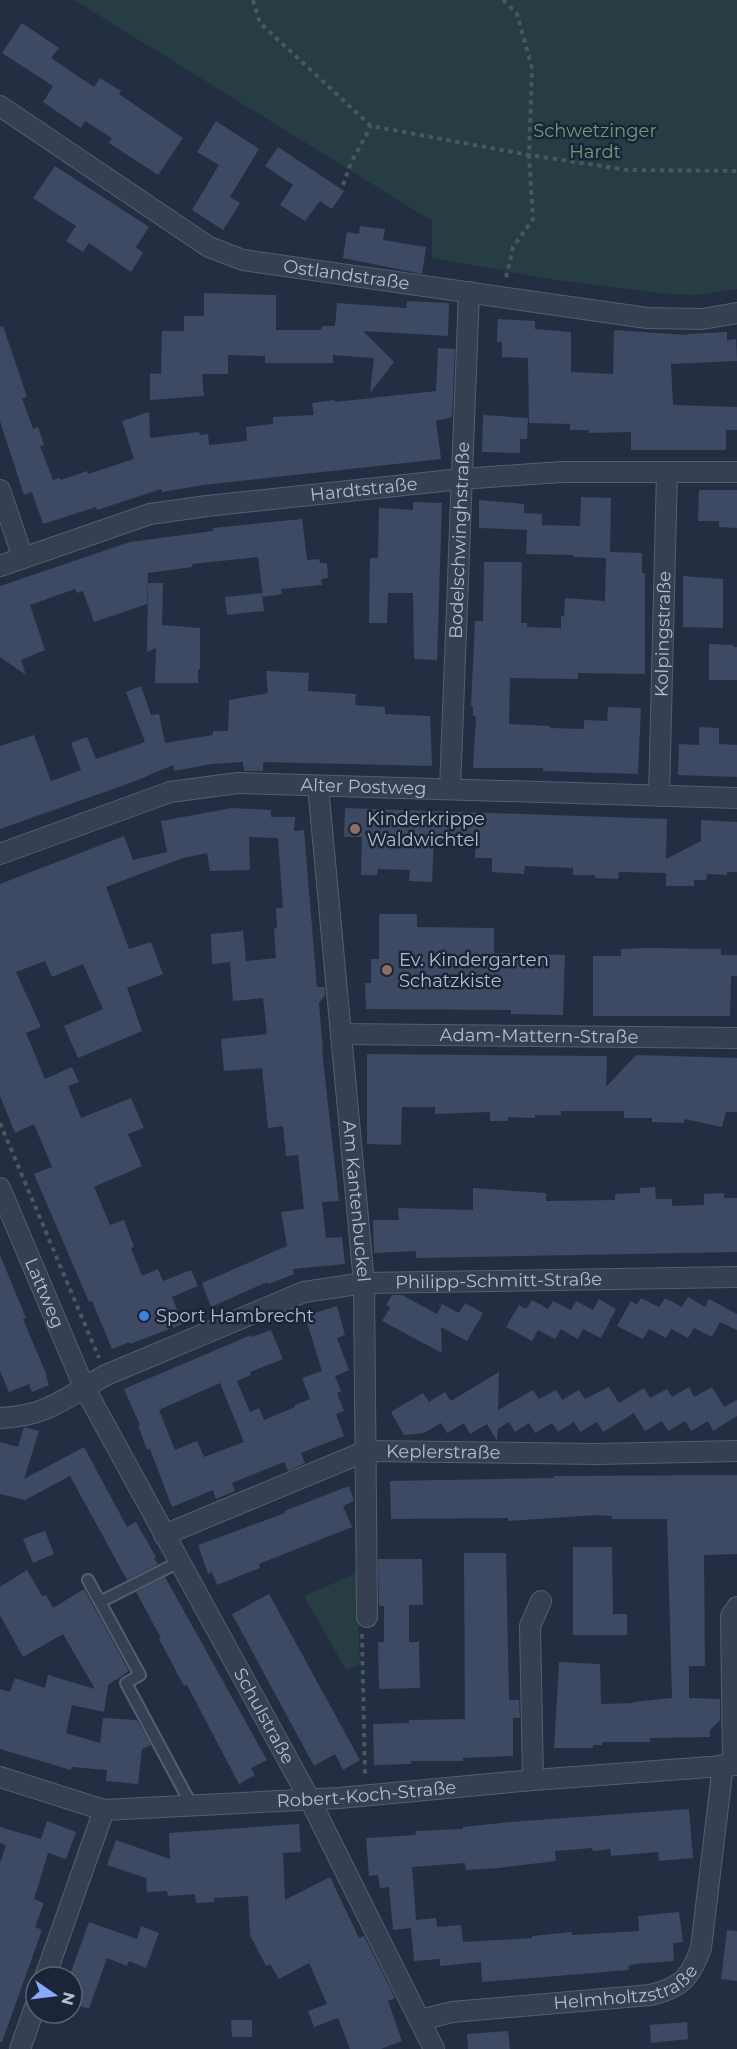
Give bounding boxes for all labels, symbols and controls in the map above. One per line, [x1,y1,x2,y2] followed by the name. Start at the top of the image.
[533,120,657,163] park label: Schwetzinger Hardt
[282,255,411,295] street label: Ostlandstraße
[445,441,474,639] street label: Bodelschwinghstraße
[309,473,419,506] street label: Hardtstraße
[650,571,676,697] street label: Kolpingstraße
[300,774,427,800] street label: Alter Postweg
[367,808,485,851] place label: Kinderkrippe Waldwichtel
[348,822,362,836] marker: Kinderkrippe Waldwichtel
[399,949,549,992] place label: Ev. Kindergarten Schatzkiste
[380,963,394,977] marker: Ev. Kindergarten Schatzkiste
[440,1024,639,1048] street label: Adam-Mattern-Straße
[338,1119,375,1283] street label: Am Kantenbuckel
[20,1255,69,1331] street label: Lattweg
[395,1268,602,1293] street label: Philipp-Schmitt-Straße
[156,1305,314,1327] place label: Sport Hambrecht
[137,1309,151,1323] marker: Sport Hambrecht
[386,1440,501,1464] street label: Keplerstraße
[229,1664,299,1768] street label: Schulstraße
[276,1776,457,1812] street label: Robert-Koch-Straße
[553,1961,703,2014] street label: Helmholtzstraße
[24,1965,84,2025] north arrow
[57,1990,79,2007] text: N

